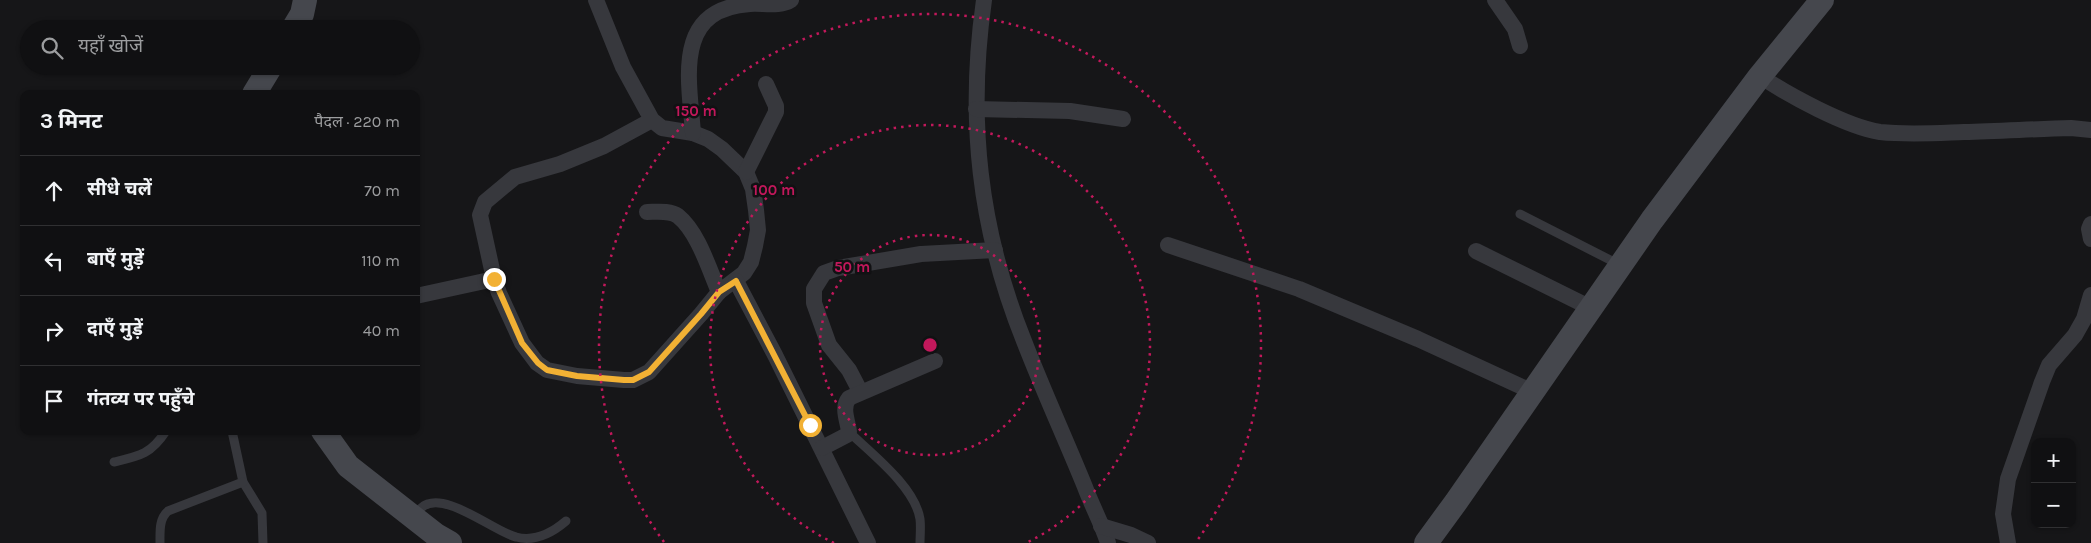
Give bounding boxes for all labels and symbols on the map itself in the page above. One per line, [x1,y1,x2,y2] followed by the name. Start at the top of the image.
[675,102,717,120] text: 150 m
[753,181,795,199] text: 100 m
[834,258,870,276] text: 50 m
[483,268,506,291] route end
[921,336,939,354] centre of rings
[799,414,822,437] route start

